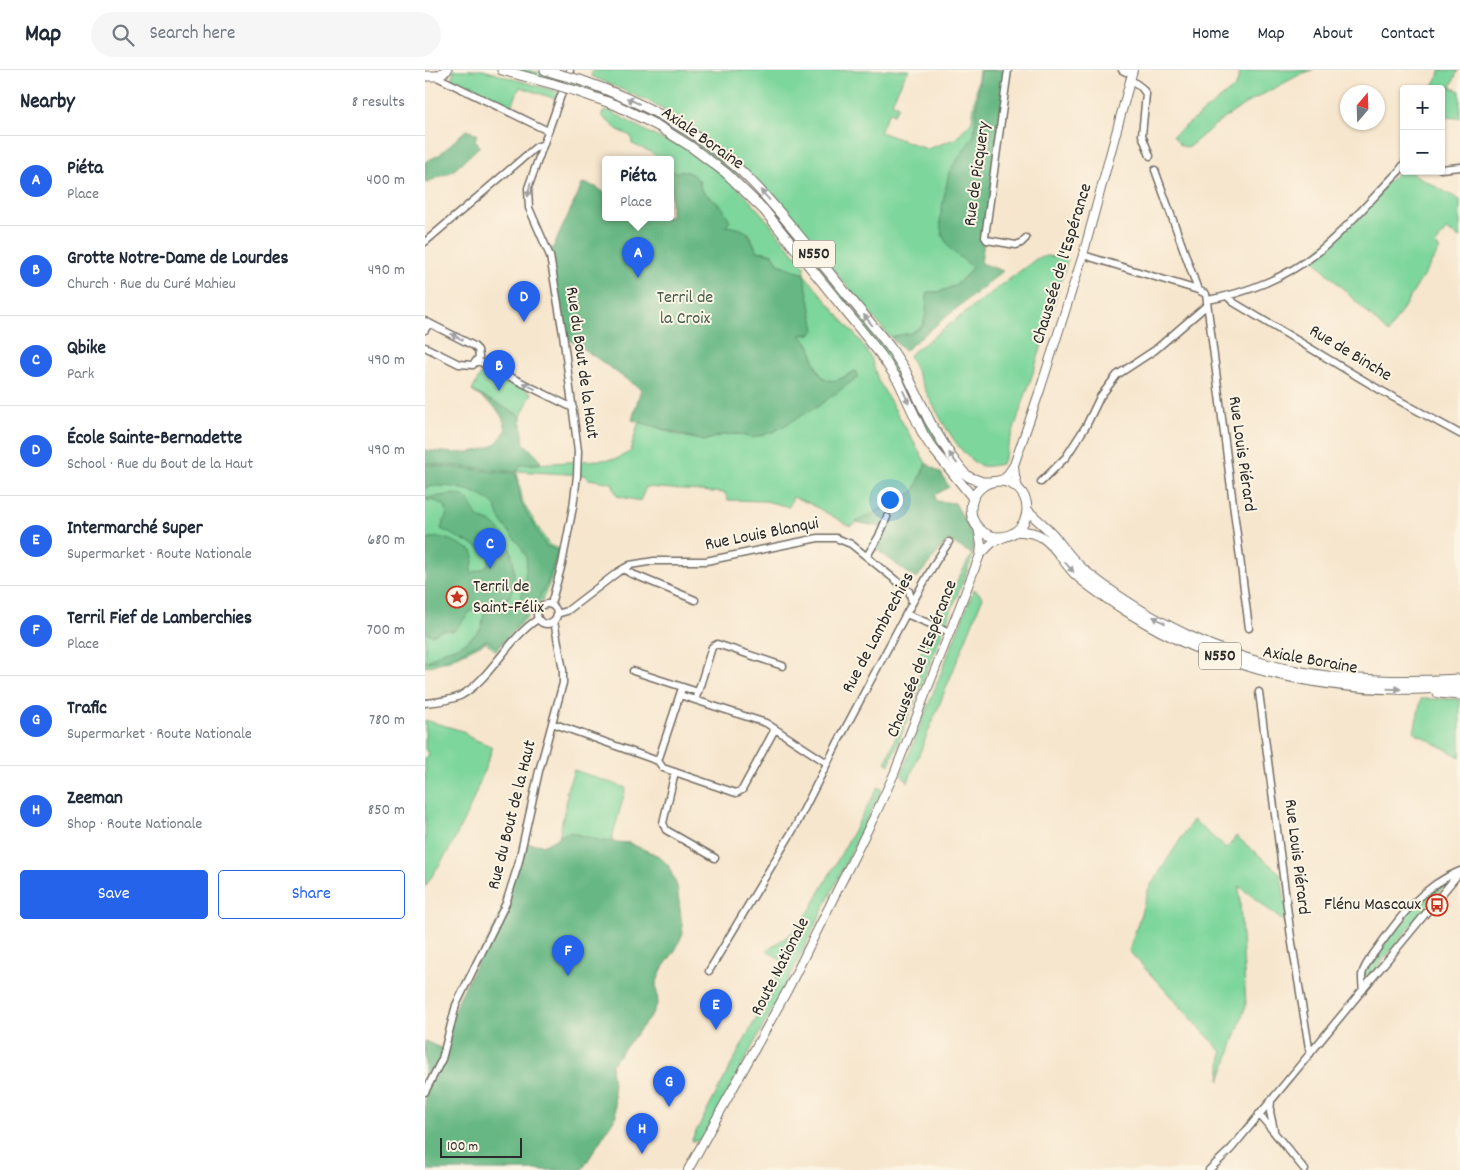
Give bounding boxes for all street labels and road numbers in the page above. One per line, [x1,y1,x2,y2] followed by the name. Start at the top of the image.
[656,101,748,177] street label: Axiale Boraine
[958,119,998,228] street label: Rue de Picquery
[1027,180,1099,348] street label: Chaussée de l'Espérance
[793,240,835,268] road number: N550
[558,285,604,441] street label: Rue du Bout de la Haut
[1304,319,1396,389] street label: Rue de Binche
[1221,395,1261,513] street label: Rue Louis Piérard
[703,512,821,558] street label: Rue Louis Blanqui
[837,568,921,698] street label: Rue de Lambrechies
[881,576,965,741] street label: Chaussée de l'Espérance
[1261,640,1359,682] street label: Axiale Boraine
[1199,642,1241,670] road number: N550
[482,737,544,892] street label: Rue du Bout de la Haut
[1277,798,1315,916] street label: Rue Louis Piérard
[745,913,817,1021] street label: Route Nationale

